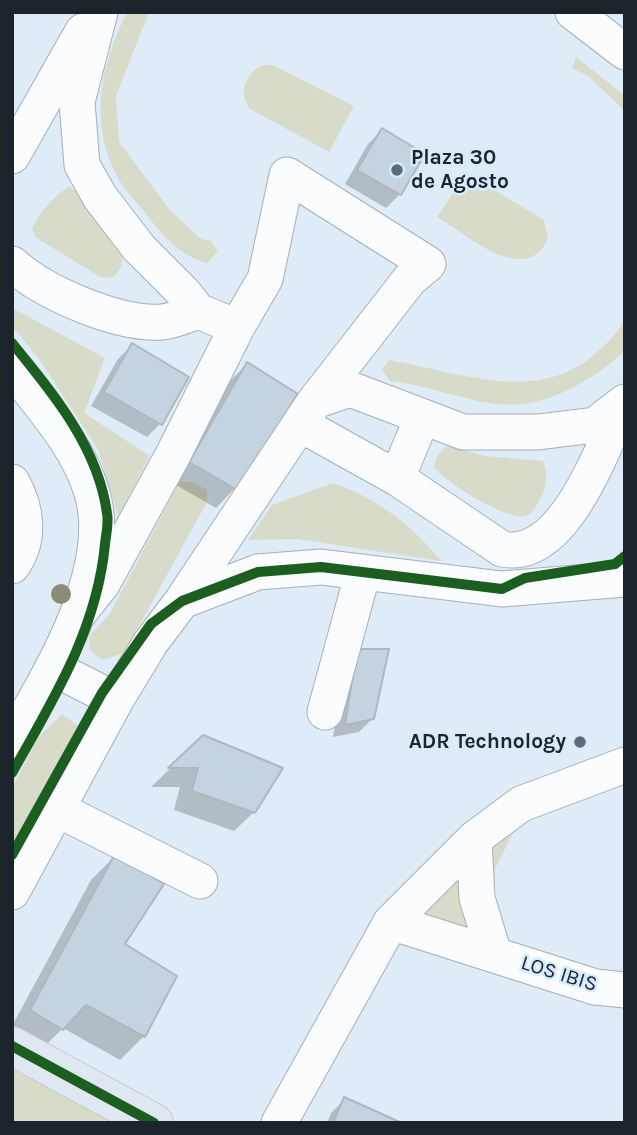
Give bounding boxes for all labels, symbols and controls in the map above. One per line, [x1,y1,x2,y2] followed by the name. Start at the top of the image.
[411,145,509,195] place label: Plaza 30 de Agosto
[389,162,405,178] marker: Plaza 30 de Agosto
[409,729,566,755] place label: ADR Technology
[572,734,588,750] marker: ADR Technology
[518,950,600,998] street label: LOS IBIS

